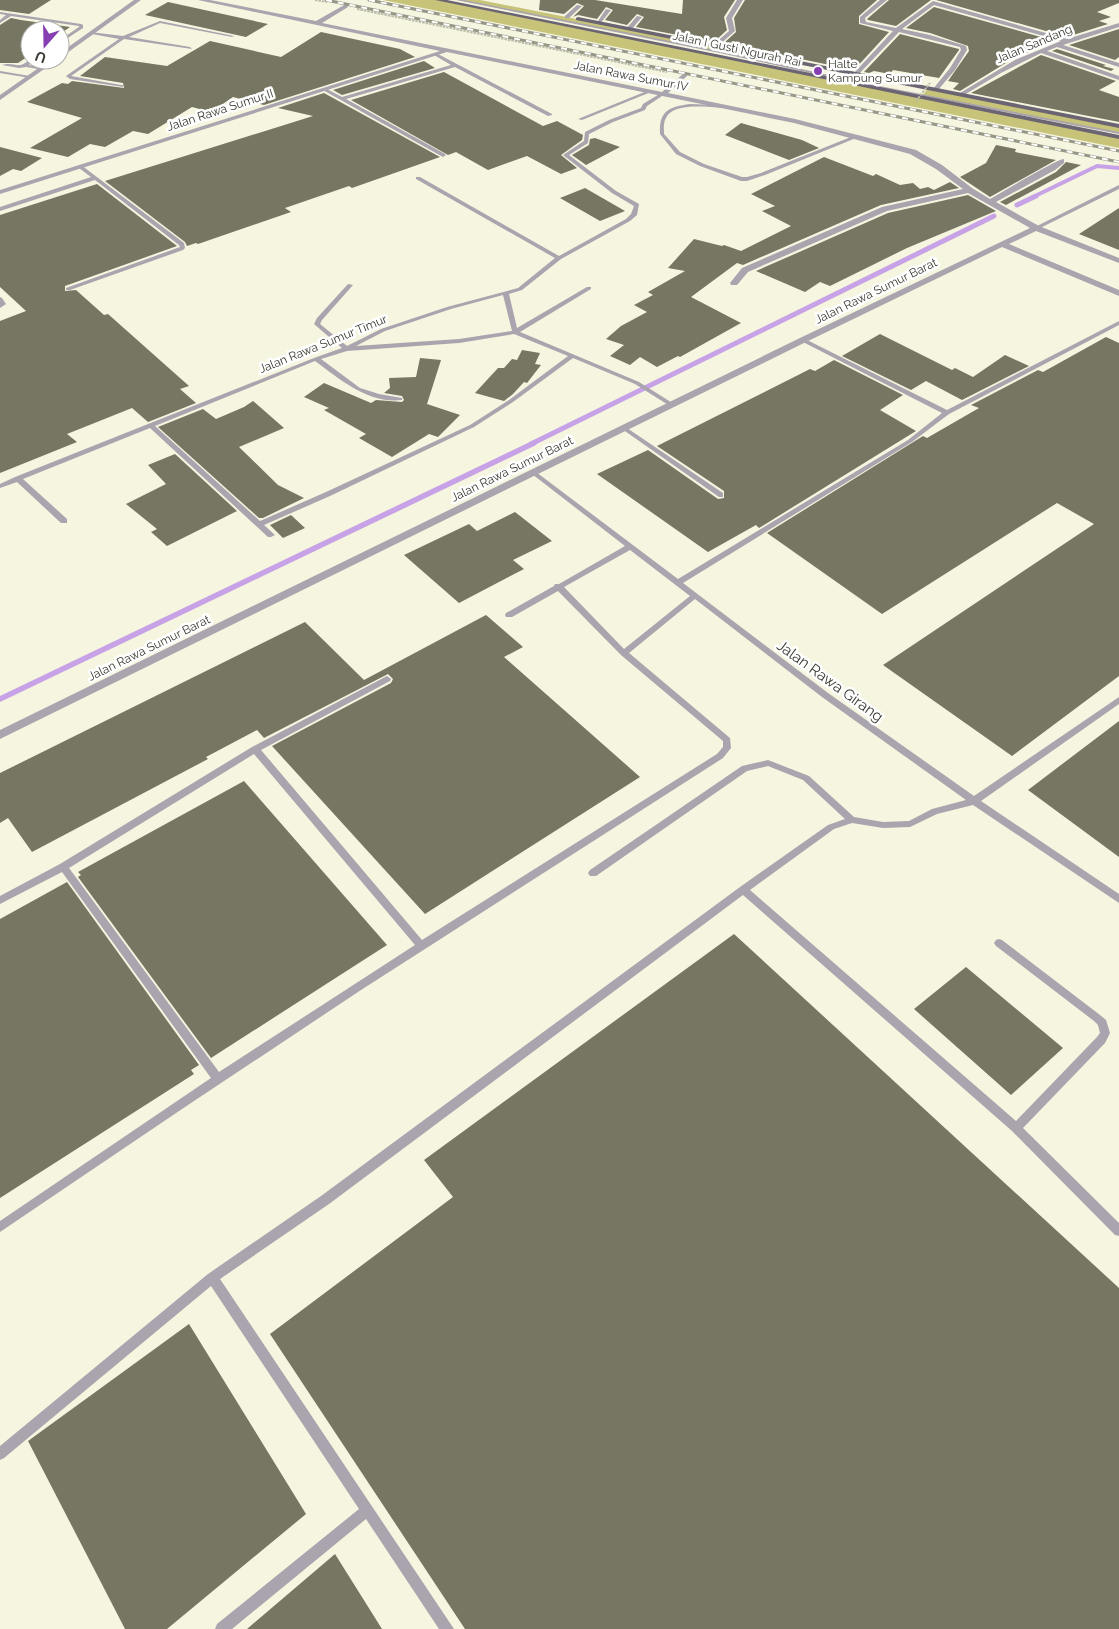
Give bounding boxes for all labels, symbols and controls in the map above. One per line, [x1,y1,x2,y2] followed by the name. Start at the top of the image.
[20,20,70,70] north arrow
[994,22,1074,66] street label: Jalan Sandang
[672,29,802,69] street label: Jalan I Gusti Ngurah Rai
[33,48,48,67] text: U
[828,57,923,85] place label: Halte Kampung Sumur
[573,58,689,94] street label: Jalan Rawa Sumur IV
[812,65,824,77] marker: Halte Kampung Sumur
[165,86,275,134] street label: Jalan Rawa Sumur II
[813,255,939,327] street label: Jalan Rawa Sumur Barat
[257,312,390,376] street label: Jalan Rawa Sumur Timur
[449,433,575,505] street label: Jalan Rawa Sumur Barat
[86,612,212,684] street label: Jalan Rawa Sumur Barat
[773,636,887,726] street label: Jalan Rawa Girang

